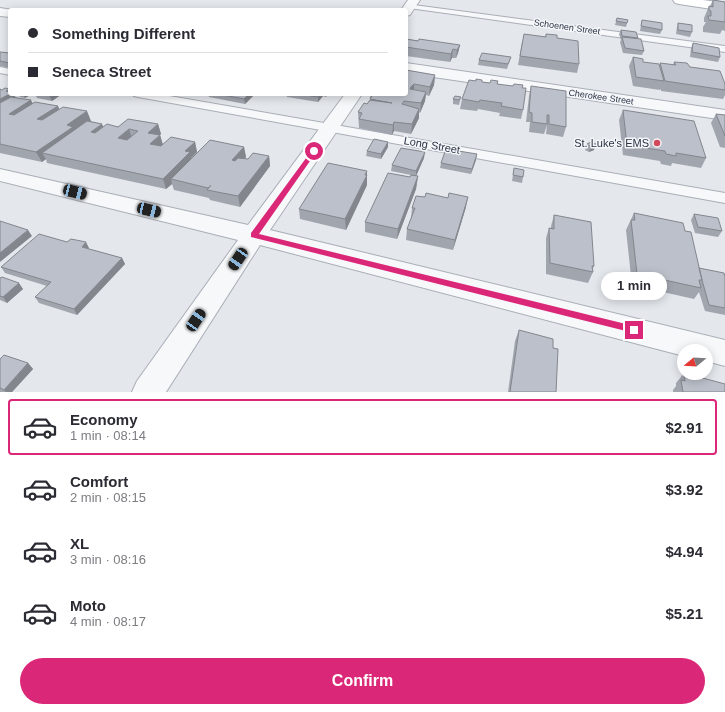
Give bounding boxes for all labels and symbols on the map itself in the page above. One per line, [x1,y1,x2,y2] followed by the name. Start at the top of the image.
[533,17,601,37] street label: Schoenen Street
[568,87,635,107] street label: Cherokee Street
[403,134,461,156] street label: Long Street
[574,137,649,149] place label: St. Luke's EMS
[652,138,662,148] marker: St. Luke's EMS
[305,142,323,160] route start
[62,183,88,201] car
[136,201,162,219] car
[226,246,250,272] car
[601,272,667,300] callout: 1 min
[184,307,208,333] car
[625,321,643,339] route end
[677,344,713,380] north arrow

